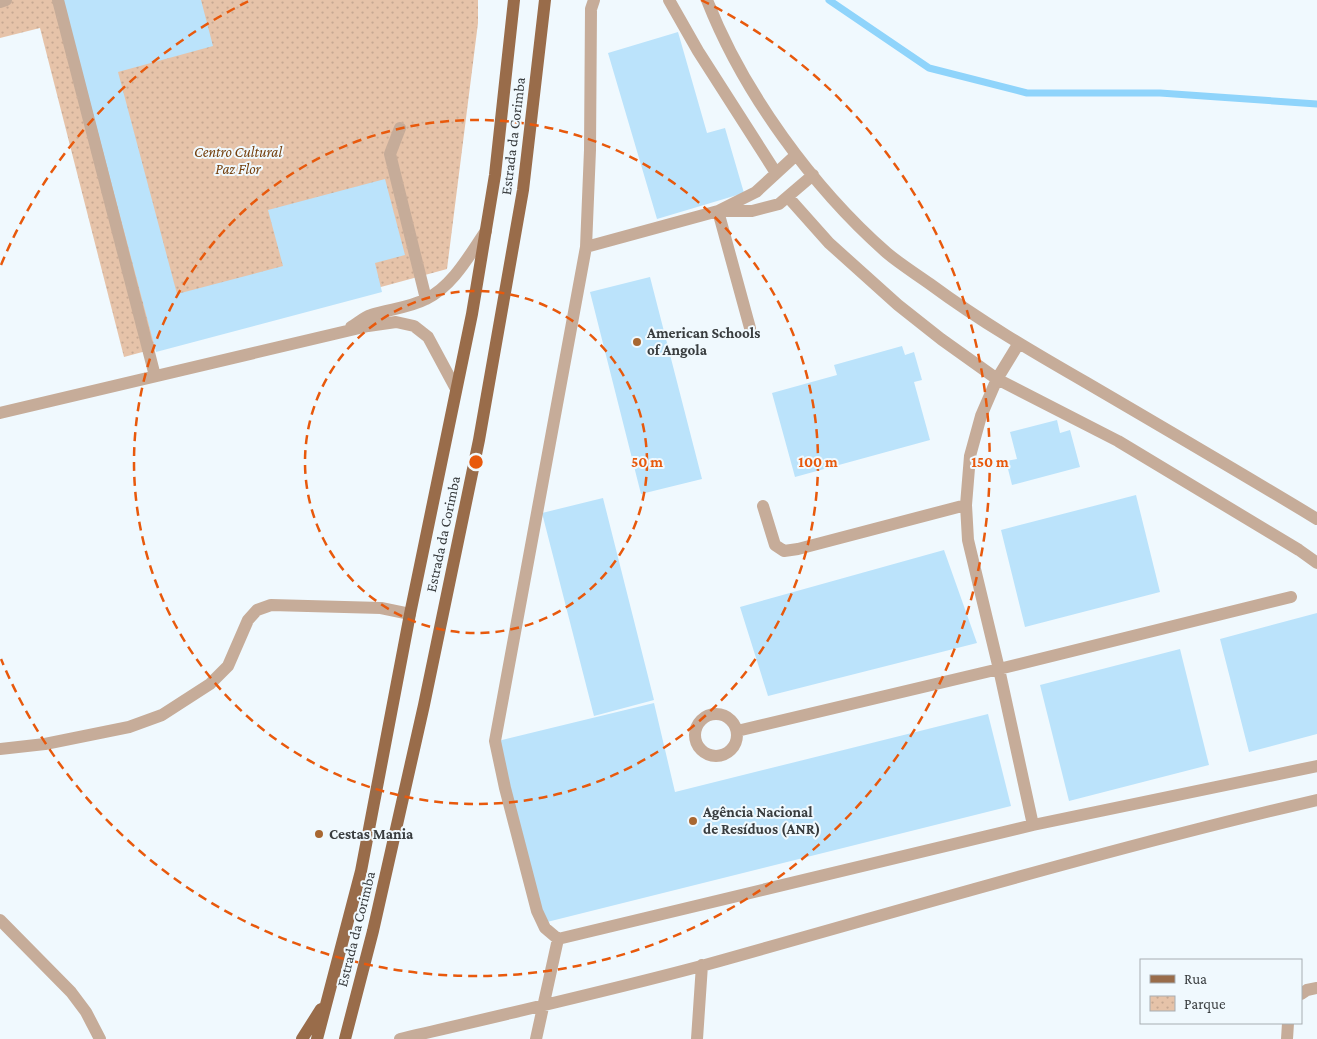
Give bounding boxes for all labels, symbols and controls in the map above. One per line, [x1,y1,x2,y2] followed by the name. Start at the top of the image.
[498,76,528,196] street label: Estrada da Corimba
[194,144,282,177] park label: Centro Cultural Paz Flor
[646,325,760,358] place label: American Schools of Angola
[631,336,643,348] marker: American Schools of Angola
[467,453,485,471] centre of rings
[631,454,663,470] text: 50 m
[798,454,838,470] text: 100 m
[971,454,1009,470] text: 150 m
[423,474,463,594] street label: Estrada da Corimba
[702,804,820,838] place label: Agência Nacional de Resíduos (ANR)
[687,815,699,827] marker: Agência Nacional de Resíduos (ANR)
[329,826,414,842] place label: Cestas Mania
[313,828,325,840] marker: Cestas Mania
[334,870,378,988] street label: Estrada da Corimba
[1140,959,1302,1024] legend
[1184,971,1207,987] text: Rua
[1184,996,1226,1013] text: Parque

